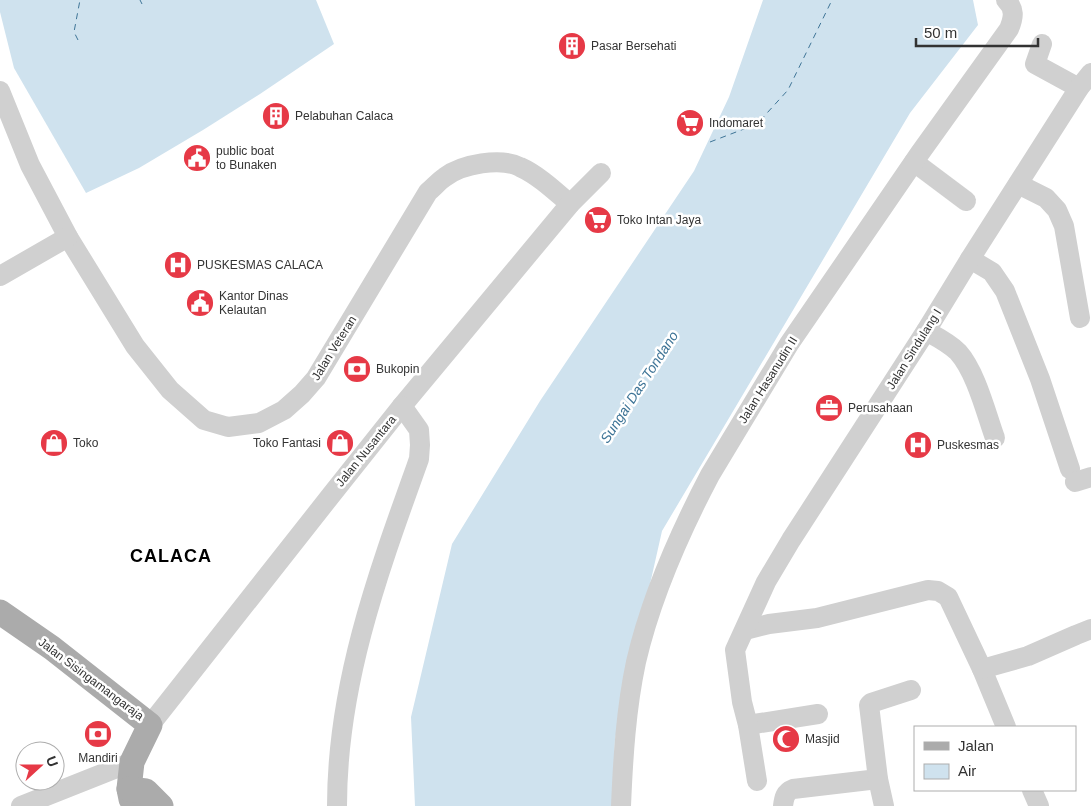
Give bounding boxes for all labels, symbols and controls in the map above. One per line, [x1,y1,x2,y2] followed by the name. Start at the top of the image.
[916,15,1038,47] scale bar
[924,24,957,41] text: 50 m
[557,31,587,61] building icon: Pasar Bersehati
[591,39,676,53] place label: Pasar Bersehati
[261,101,291,131] building icon: Pelabuhan Calaca
[675,108,705,138] supermarket icon: Indomaret
[295,109,393,123] place label: Pelabuhan Calaca
[709,116,764,130] place label: Indomaret
[182,143,212,173] public building icon: public boat to Bunaken
[216,144,277,172] place label: public boat to Bunaken
[583,205,613,235] supermarket icon: Toko Intan Jaya
[617,213,701,227] place label: Toko Intan Jaya
[163,250,193,280] hospital icon: PUSKESMAS CALACA
[197,258,323,272] place label: PUSKESMAS CALACA
[185,288,215,318] public building icon: Kantor Dinas Kelautan
[219,289,288,317] place label: Kantor Dinas Kelautan
[884,306,944,392] street label: Jalan Sindulang I
[309,313,359,383] street label: Jalan Veteran
[597,328,681,446] water label: Sungai Das Tondano
[736,334,800,426] street label: Jalan Hasanudin II
[342,354,372,384] bank icon: Bukopin
[376,362,419,376] place label: Bukopin
[814,393,844,423] office icon: Perusahaan
[848,401,913,415] place label: Perusahaan
[333,412,399,489] street label: Jalan Nusantara
[39,428,69,458] shop icon: Toko
[325,428,355,458] shop icon: Toko Fantasi
[903,430,933,460] hospital icon: Puskesmas
[73,436,99,450] place label: Toko
[253,436,321,450] place label: Toko Fantasi
[937,438,999,452] place label: Puskesmas
[130,546,212,566] district label: CALACA
[36,635,147,723] street label: Jalan Sisingamangaraja
[83,719,113,749] bank icon: Mandiri
[771,724,801,754] mosque icon: Masjid
[914,726,1076,791] legend
[805,732,840,746] place label: Masjid
[958,737,994,754] text: Jalan
[15,741,65,791] north arrow
[78,751,118,765] place label: Mandiri
[43,754,61,769] text: U
[958,762,976,779] text: Air

